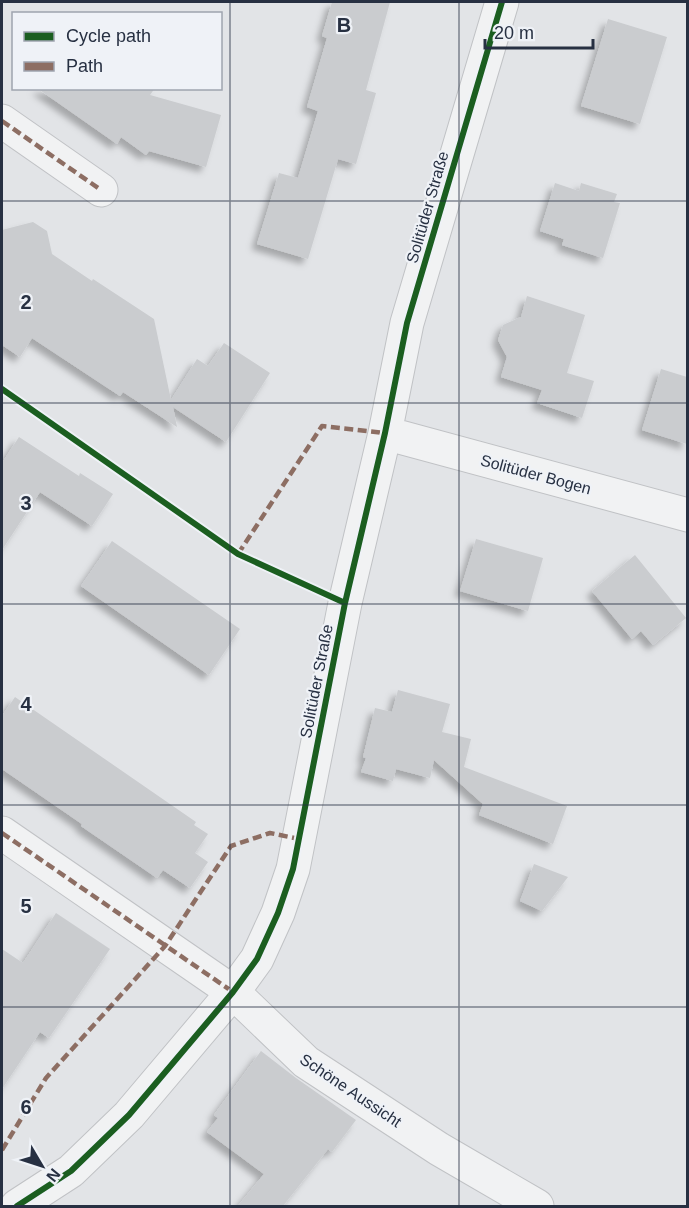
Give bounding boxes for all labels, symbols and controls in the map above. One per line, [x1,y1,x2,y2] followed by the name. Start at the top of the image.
[12,12,222,90] legend
[485,12,593,50] scale bar
[337,14,351,36] text: B
[494,23,534,43] text: 20 m
[66,26,151,46] text: Cycle path
[66,56,103,76] text: Path
[403,149,452,265] street label: Solitüder Straße
[20,291,32,313] text: 2
[479,452,593,497] street label: Solitüder Bogen
[20,492,32,514] text: 3
[297,623,336,739] street label: Solitüder Straße
[20,693,32,715] text: 4
[20,895,32,917] text: 5
[297,1050,405,1131] street label: Schöne Aussicht
[20,1096,32,1118] text: 6
[12,1136,72,1196] north arrow
[43,1165,64,1185] text: N

